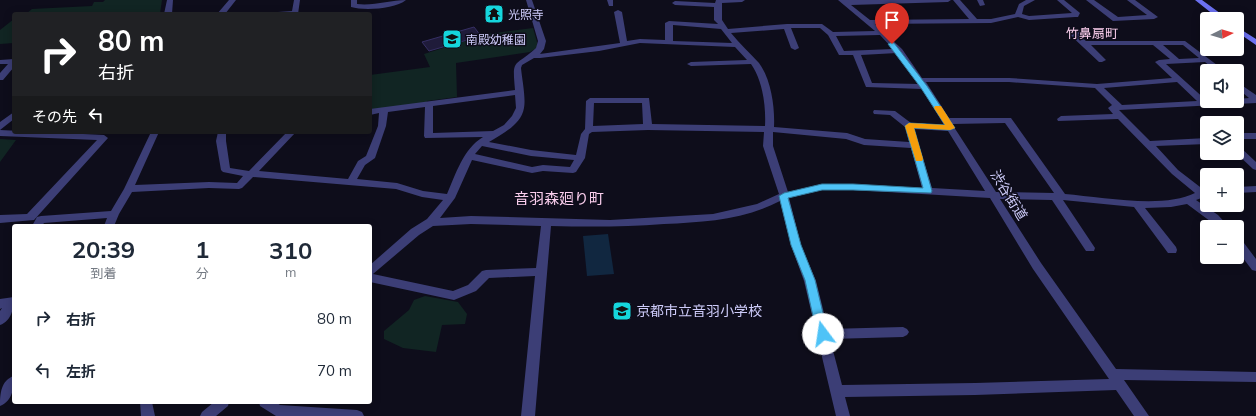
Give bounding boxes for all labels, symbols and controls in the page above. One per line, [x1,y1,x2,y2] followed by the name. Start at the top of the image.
[483,3,505,25] temple icon: 光照寺
[875,3,909,44] pin
[508,7,544,22] place label: 光照寺
[881,9,903,31] icon: arrive
[1200,12,1244,56] north arrow
[1200,12,1244,264] map controls
[98,23,164,58] text: 80 m
[1066,25,1118,41] district label: 竹鼻扇町
[32,28,84,80] icon: right
[441,28,463,50] school or university icon: 南殿幼稚園
[466,32,526,47] place label: 南殿幼稚園
[98,61,134,84] text: 右折
[1200,64,1244,108] button: sound
[85,104,107,126] icon: left
[32,107,77,126] text: その先
[1200,116,1244,160] button: layers
[987,166,1031,224] street label: 渋谷街道
[1200,168,1244,212] button: +
[514,189,604,208] district label: 音羽森廻り町
[1200,220,1244,264] button: −
[72,234,135,264] text: 20:39
[195,234,209,264] text: 1
[269,235,312,265] text: 310
[285,264,296,280] text: m
[90,265,116,281] text: 到着
[196,265,209,281] text: 分
[611,300,633,322] school or university icon: 京都市立音羽小学校
[636,302,762,320] place label: 京都市立音羽小学校
[32,307,54,329] icon: right
[317,309,352,328] text: 80 m
[66,310,96,329] text: 右折
[802,313,844,355] position arrow
[32,359,54,381] icon: left
[317,361,352,380] text: 70 m
[66,362,96,381] text: 左折

